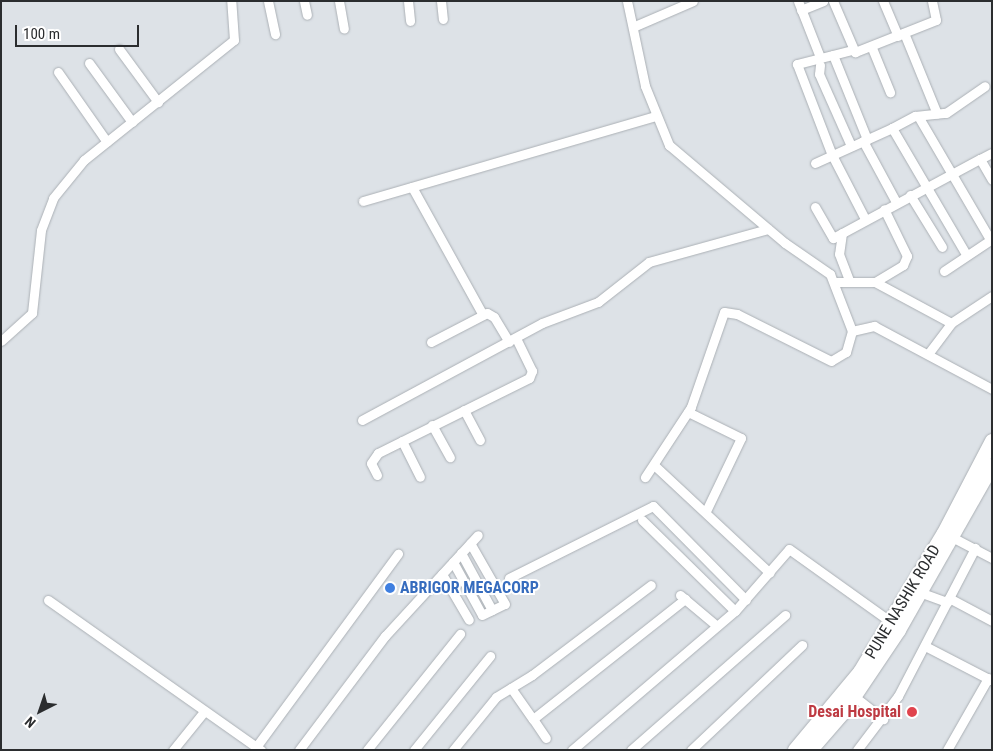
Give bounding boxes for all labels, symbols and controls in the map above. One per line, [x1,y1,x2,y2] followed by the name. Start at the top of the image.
[18,15,141,47] scale bar
[23,25,60,43] text: 100 m
[861,542,945,662] street label: PUNE NASHIK ROAD
[400,578,539,598] place label: ABRIGOR MEGACORP
[384,582,396,594] marker: ABRIGOR MEGACORP
[15,686,65,736] north arrow
[808,702,901,722] place label: Desai Hospital
[905,705,919,719] marker: Desai Hospital
[22,713,39,731] text: N

